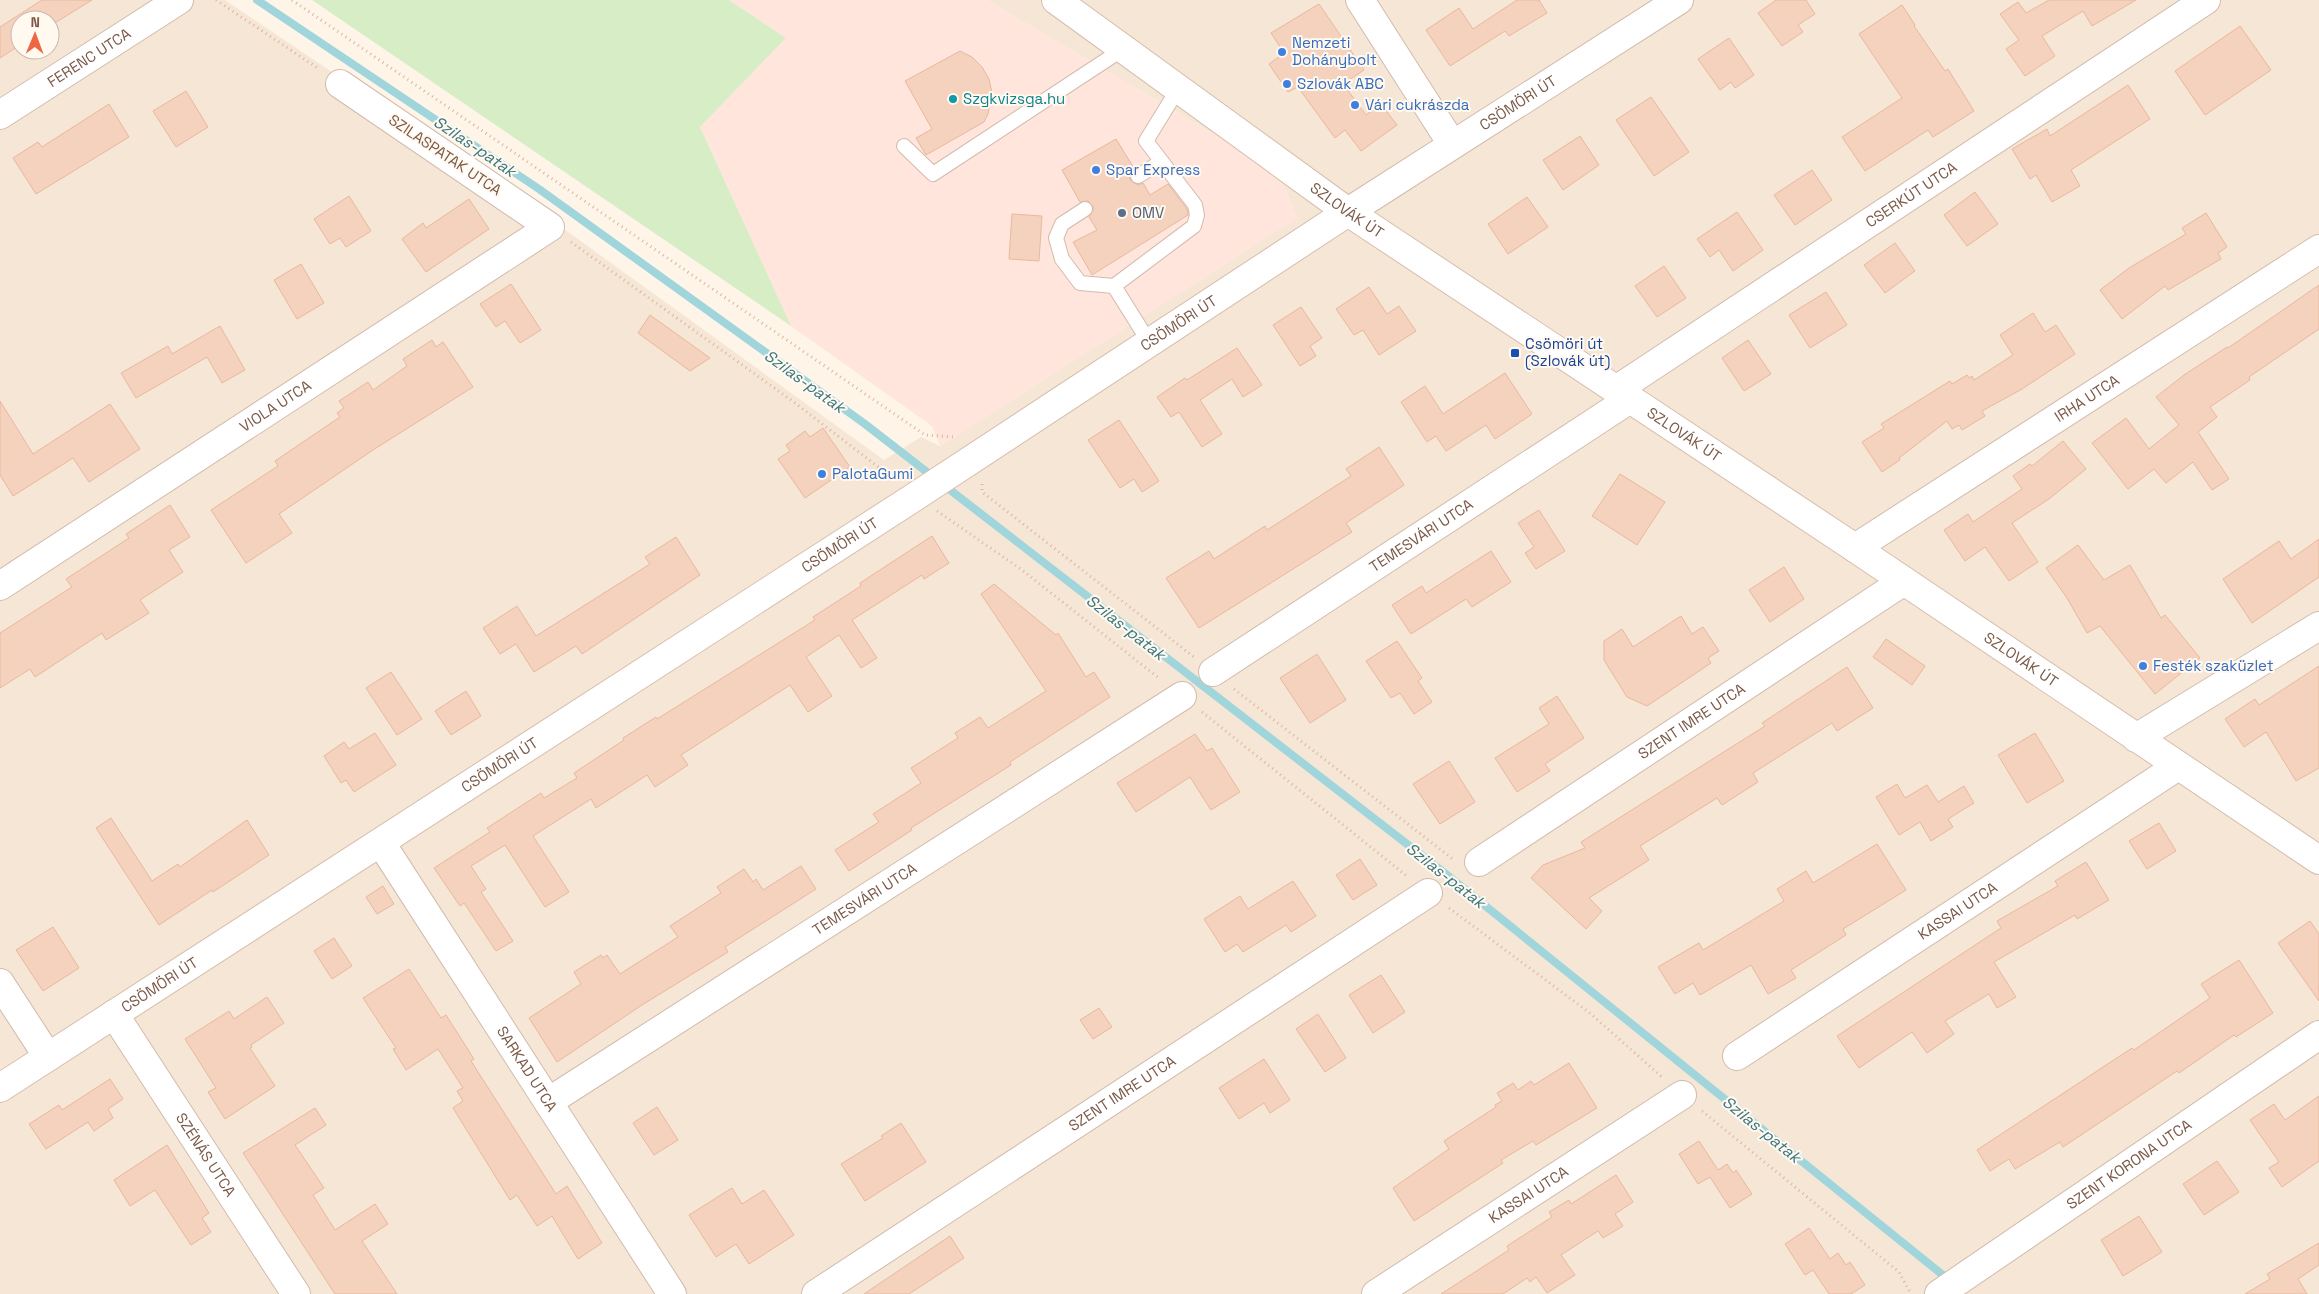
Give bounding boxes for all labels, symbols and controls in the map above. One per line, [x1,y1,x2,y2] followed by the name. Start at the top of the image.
[10,10,60,60] north arrow
[30,13,40,31] text: N
[44,23,135,91] street label: FERENC UTCA
[1292,33,1377,69] place label: Nemzeti Dohánybolt
[1276,46,1288,58] marker: Nemzeti Dohánybolt
[1476,71,1560,134] street label: CSÖMÖRI ÚT
[1297,74,1384,93] place label: Szlovák ABC
[1281,78,1293,90] marker: Szlovák ABC
[963,89,1065,108] place label: Szgkvizsga.hu
[947,93,959,105] marker: Szgkvizsga.hu
[1365,95,1470,114] place label: Vári cukrászda
[1349,99,1361,111] marker: Vári cukrászda
[385,110,506,200] street label: SZILASPATAK UTCA
[429,111,522,183] water label: Szilas-patak
[1862,157,1961,231] street label: CSERKÚT UTCA
[1106,160,1200,179] place label: Spar Express
[1090,164,1102,176] marker: Spar Express
[1307,178,1388,242] street label: SZLOVÁK ÚT
[1132,203,1164,222] place label: OMV
[1116,207,1128,219] marker: OMV
[1137,291,1220,355] street label: CSÖMÖRI ÚT
[1525,334,1610,371] place label: Csömöri út (Szlovák út)
[760,345,851,419] water label: Szilas-patak
[1509,347,1521,359] marker: Csömöri út (Szlovák út)
[2051,370,2123,426] street label: IRHA UTCA
[236,375,315,436] street label: VIOLA UTCA
[1644,403,1725,466] street label: SZLOVÁK ÚT
[832,464,913,483] place label: PalotaGumi
[816,468,828,480] marker: PalotaGumi
[1366,494,1477,576] street label: TEMESVÁRI UTCA
[798,513,882,577] street label: CSÖMÖRI ÚT
[1082,590,1171,666] water label: Szilas-patak
[1980,627,2062,691] street label: SZLOVÁK ÚT
[2153,656,2274,675] place label: Festék szaküzlet
[2137,660,2149,672] marker: Festék szaküzlet
[1634,678,1749,763] street label: SZENT IMRE UTCA
[457,733,542,796] street label: CSÖMÖRI ÚT
[1402,838,1491,914] water label: Szilas-patak
[809,858,921,939] street label: TEMESVÁRI UTCA
[1914,877,2001,944] street label: KASSAI UTCA
[117,953,201,1016] street label: CSÖMÖRI ÚT
[493,1022,562,1115] street label: SARKAD UTCA
[1065,1051,1180,1135] street label: SZENT IMRE UTCA
[1718,1091,1807,1169] water label: Szilas-patak
[172,1109,240,1201] street label: SZÉNÁS UTCA
[2063,1114,2195,1213] street label: SZENT KORONA UTCA
[1485,1161,1572,1227] street label: KASSAI UTCA

